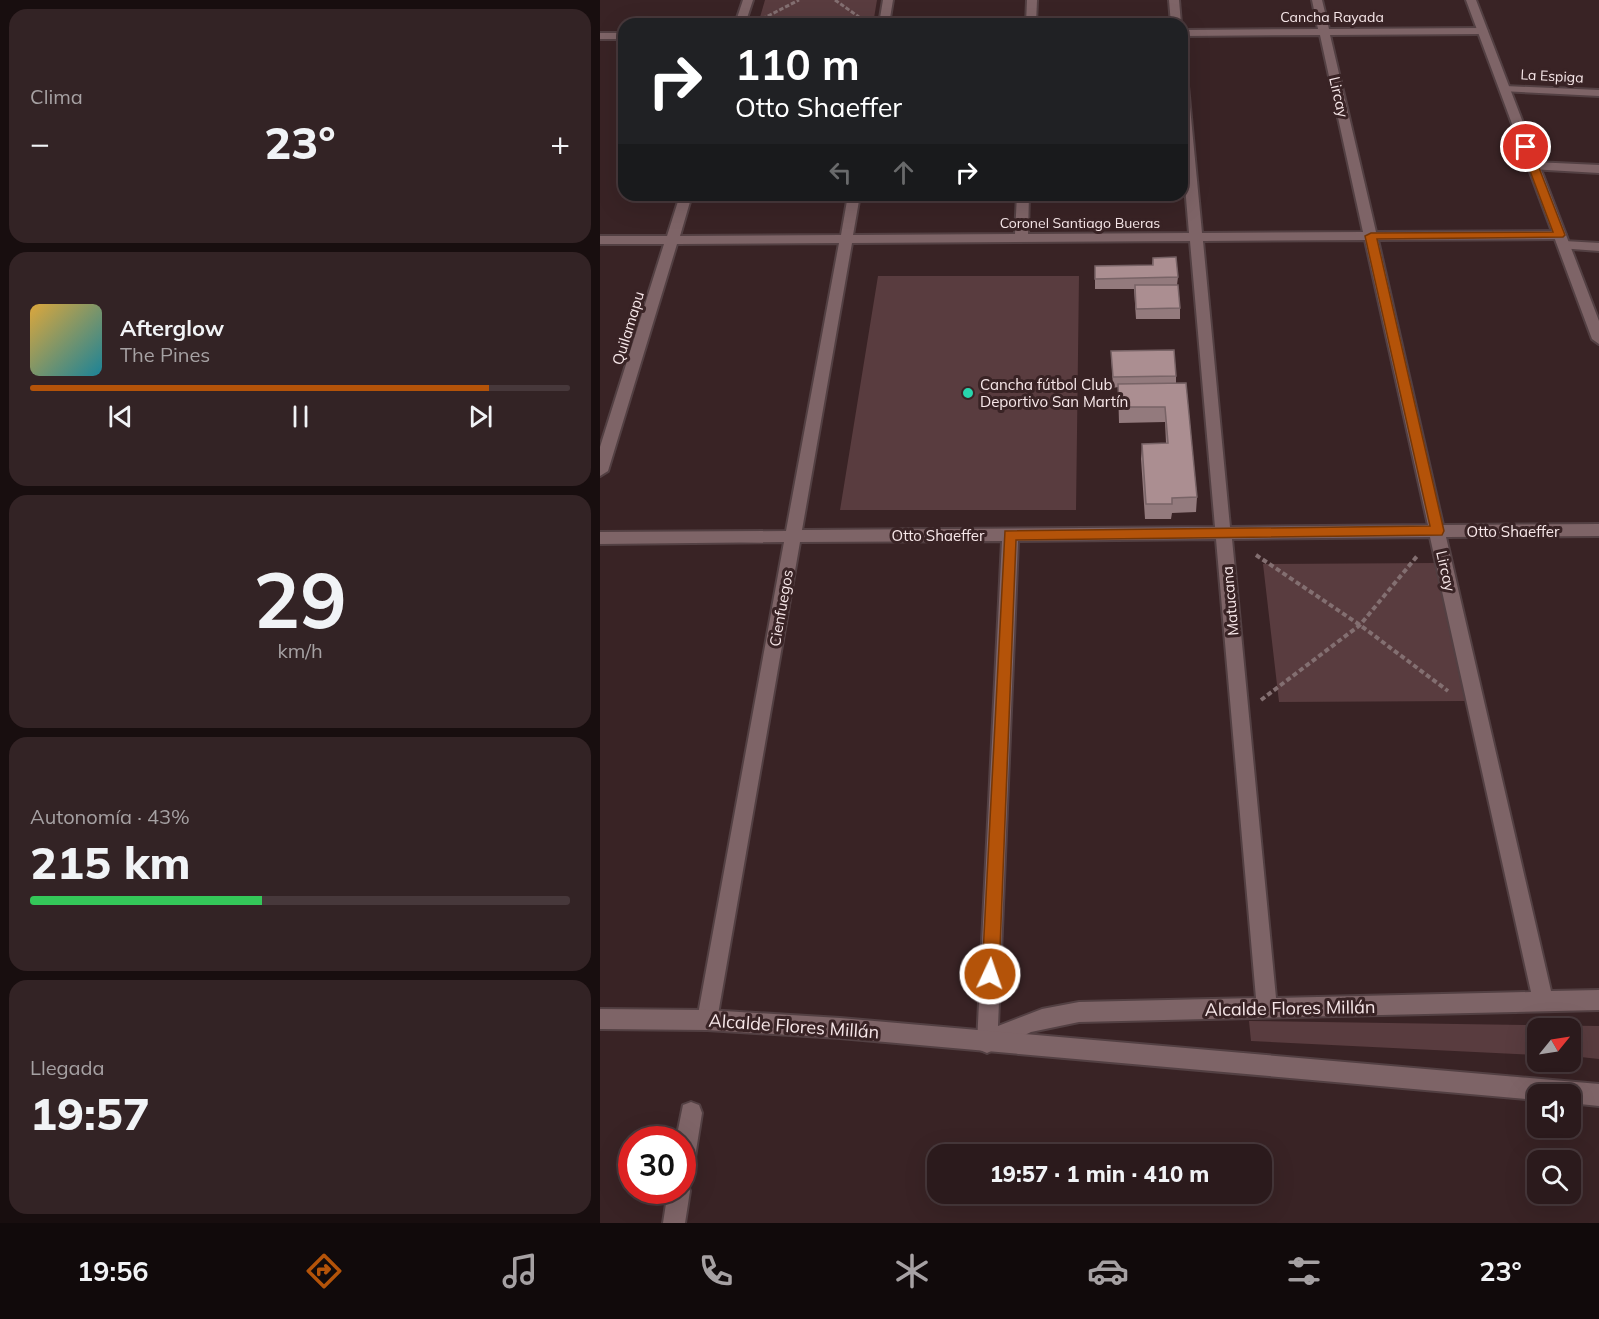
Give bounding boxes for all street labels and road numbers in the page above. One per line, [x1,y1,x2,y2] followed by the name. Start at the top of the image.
[1280,8,1384,26] street label: Cancha Rayada
[1520,65,1584,87] street label: La Espiga
[1325,75,1353,119] street label: Lircay
[1000,214,1160,232] street label: Coronel Santiago Bueras
[608,289,648,367] street label: Quilamapu
[1467,522,1560,541] street label: Otto Shaeffer
[892,526,985,545] street label: Otto Shaeffer
[1432,549,1460,593] street label: Lircay
[1217,565,1243,637] street label: Matucana
[765,568,797,648] street label: Cienfuegos
[1204,995,1376,1021] street label: Alcalde Flores Millán
[708,1009,880,1043] street label: Alcalde Flores Millán

